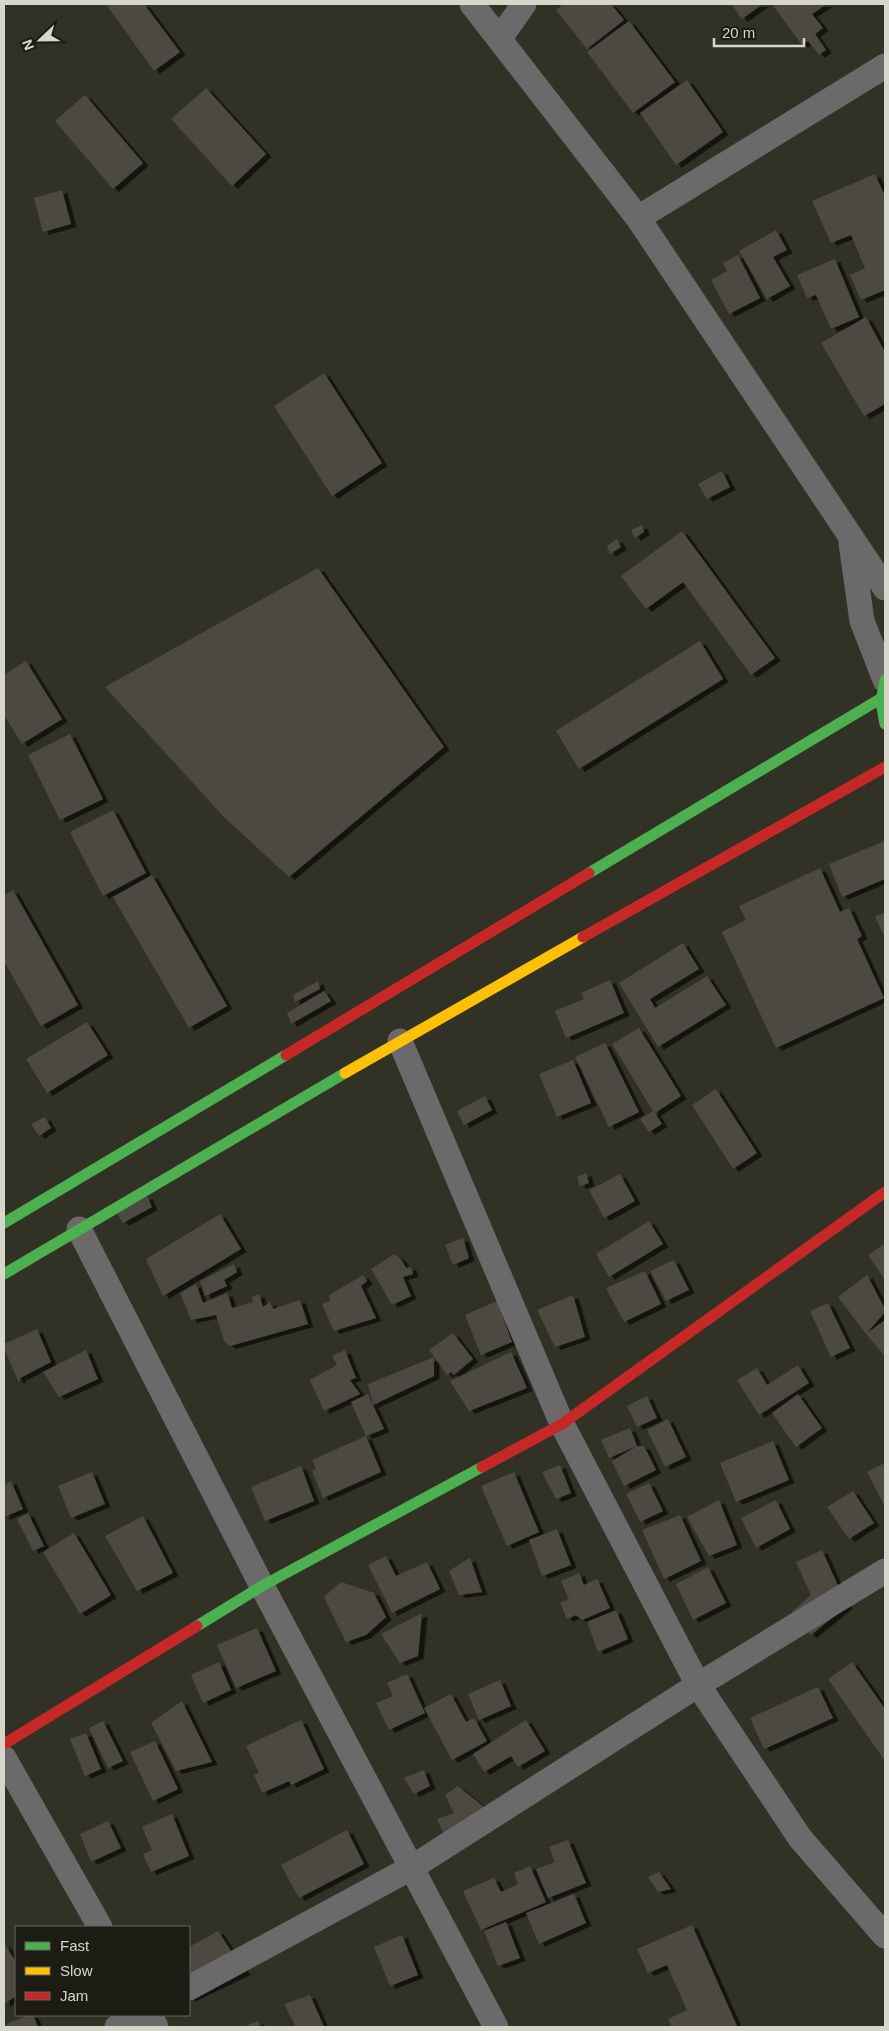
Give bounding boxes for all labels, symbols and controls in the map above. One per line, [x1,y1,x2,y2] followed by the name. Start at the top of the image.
[15,15,65,65] north arrow
[714,15,804,47] scale bar
[722,24,755,41] text: 20 m
[19,37,37,53] text: N
[15,1926,190,2016] legend
[60,1937,90,1954] text: Fast
[60,1962,93,1979] text: Slow
[60,1987,88,2004] text: Jam

